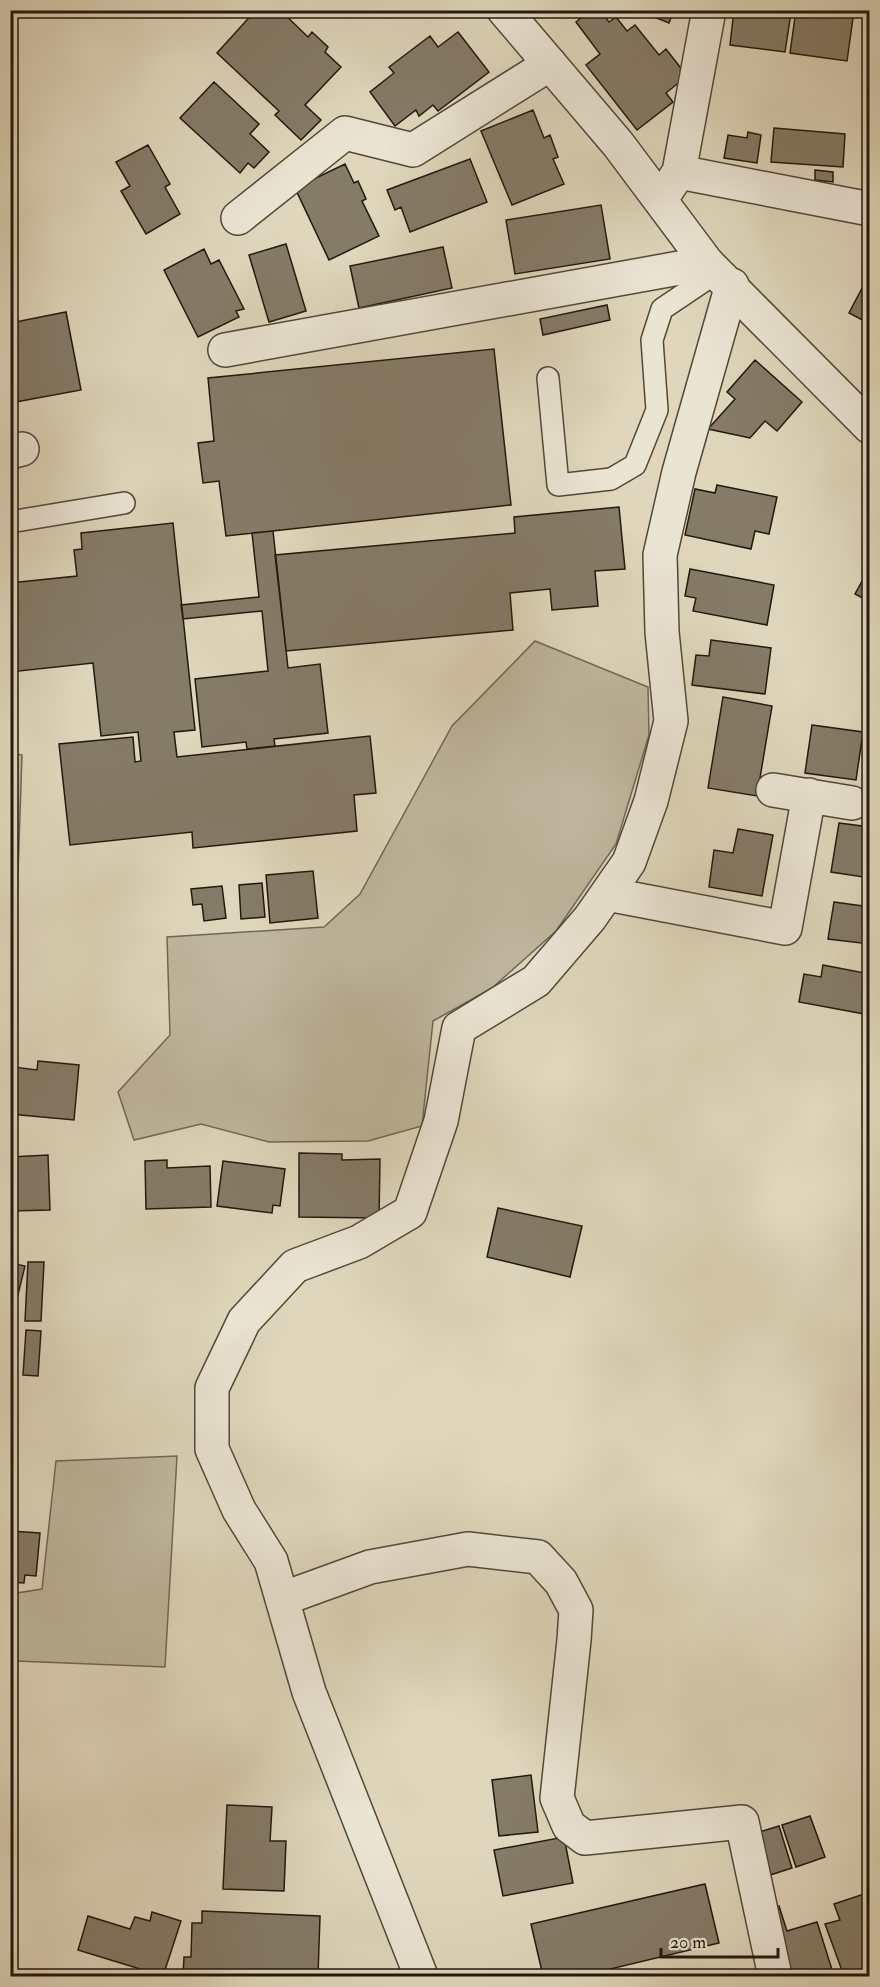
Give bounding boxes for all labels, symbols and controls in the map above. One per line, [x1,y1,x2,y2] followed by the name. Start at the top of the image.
[661,1921,778,1959] scale bar
[670,1931,706,1954] text: 20 m

